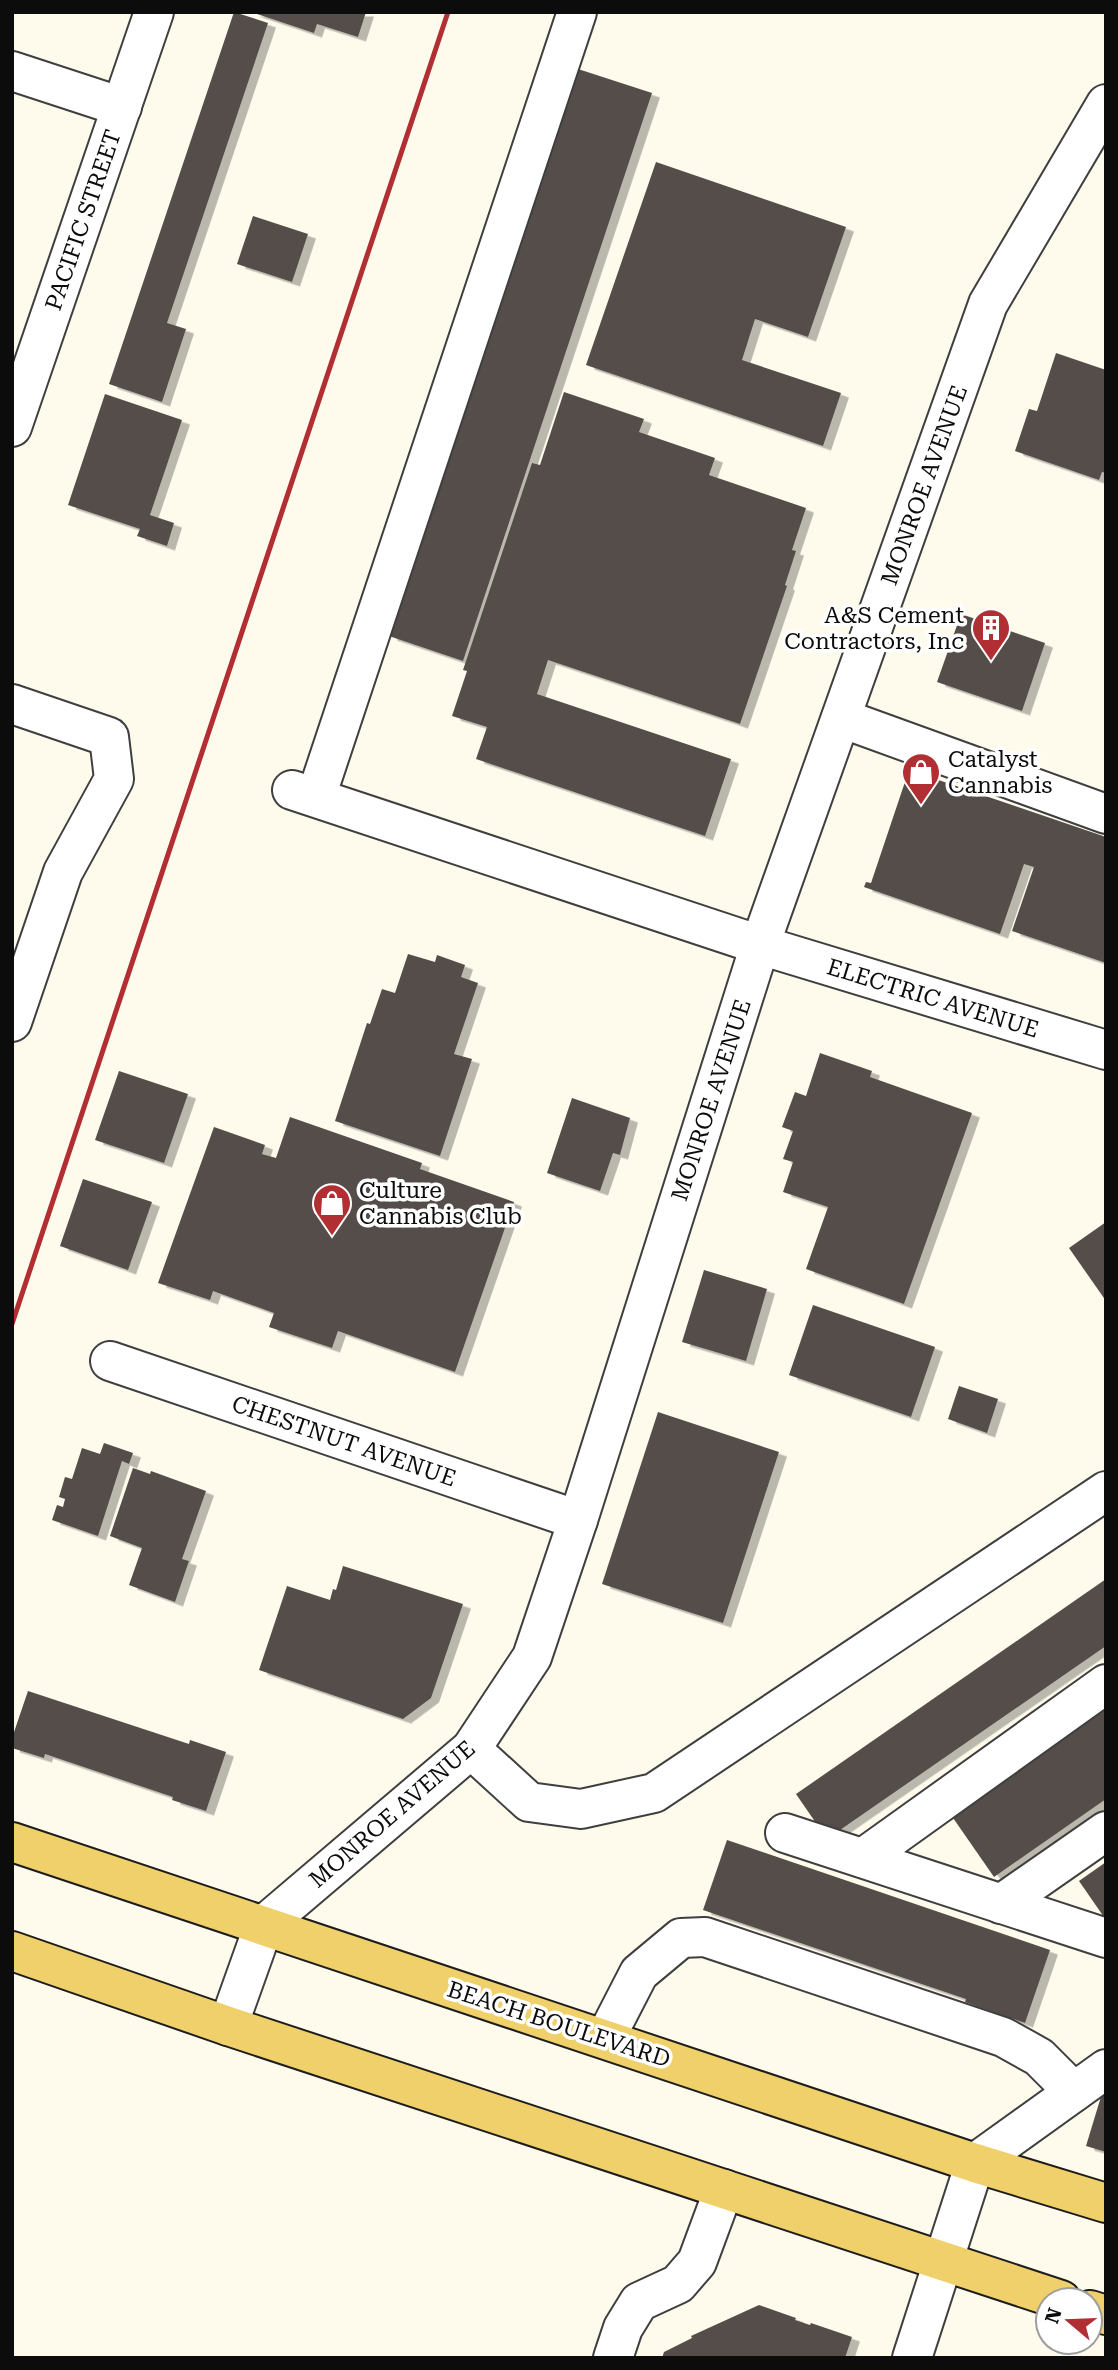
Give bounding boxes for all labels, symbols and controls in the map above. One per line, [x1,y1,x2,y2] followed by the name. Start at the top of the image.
[40,126,127,314] street label: PACIFIC STREET
[876,382,973,589] street label: MONROE AVENUE
[784,602,964,655] place label: A&S Cement Contractors, Inc
[970,607,1012,662] building icon: A&S Cement Contractors, Inc
[948,746,1052,799] place label: Catalyst Cannabis
[900,751,942,806] shop icon: Catalyst Cannabis
[824,953,1042,1044] street label: ELECTRIC AVENUE
[666,996,757,1204] street label: MONROE AVENUE
[359,1177,522,1230] place label: Culture Cannabis Club
[311,1182,353,1237] shop icon: Culture Cannabis Club
[228,1390,459,1493] street label: CHESTNUT AVENUE
[304,1735,481,1894] street label: MONROE AVENUE
[444,1976,674,2073] street label: BEACH BOULEVARD
[1034,2286,1104,2356] north arrow
[1040,2305,1067,2326] text: N

